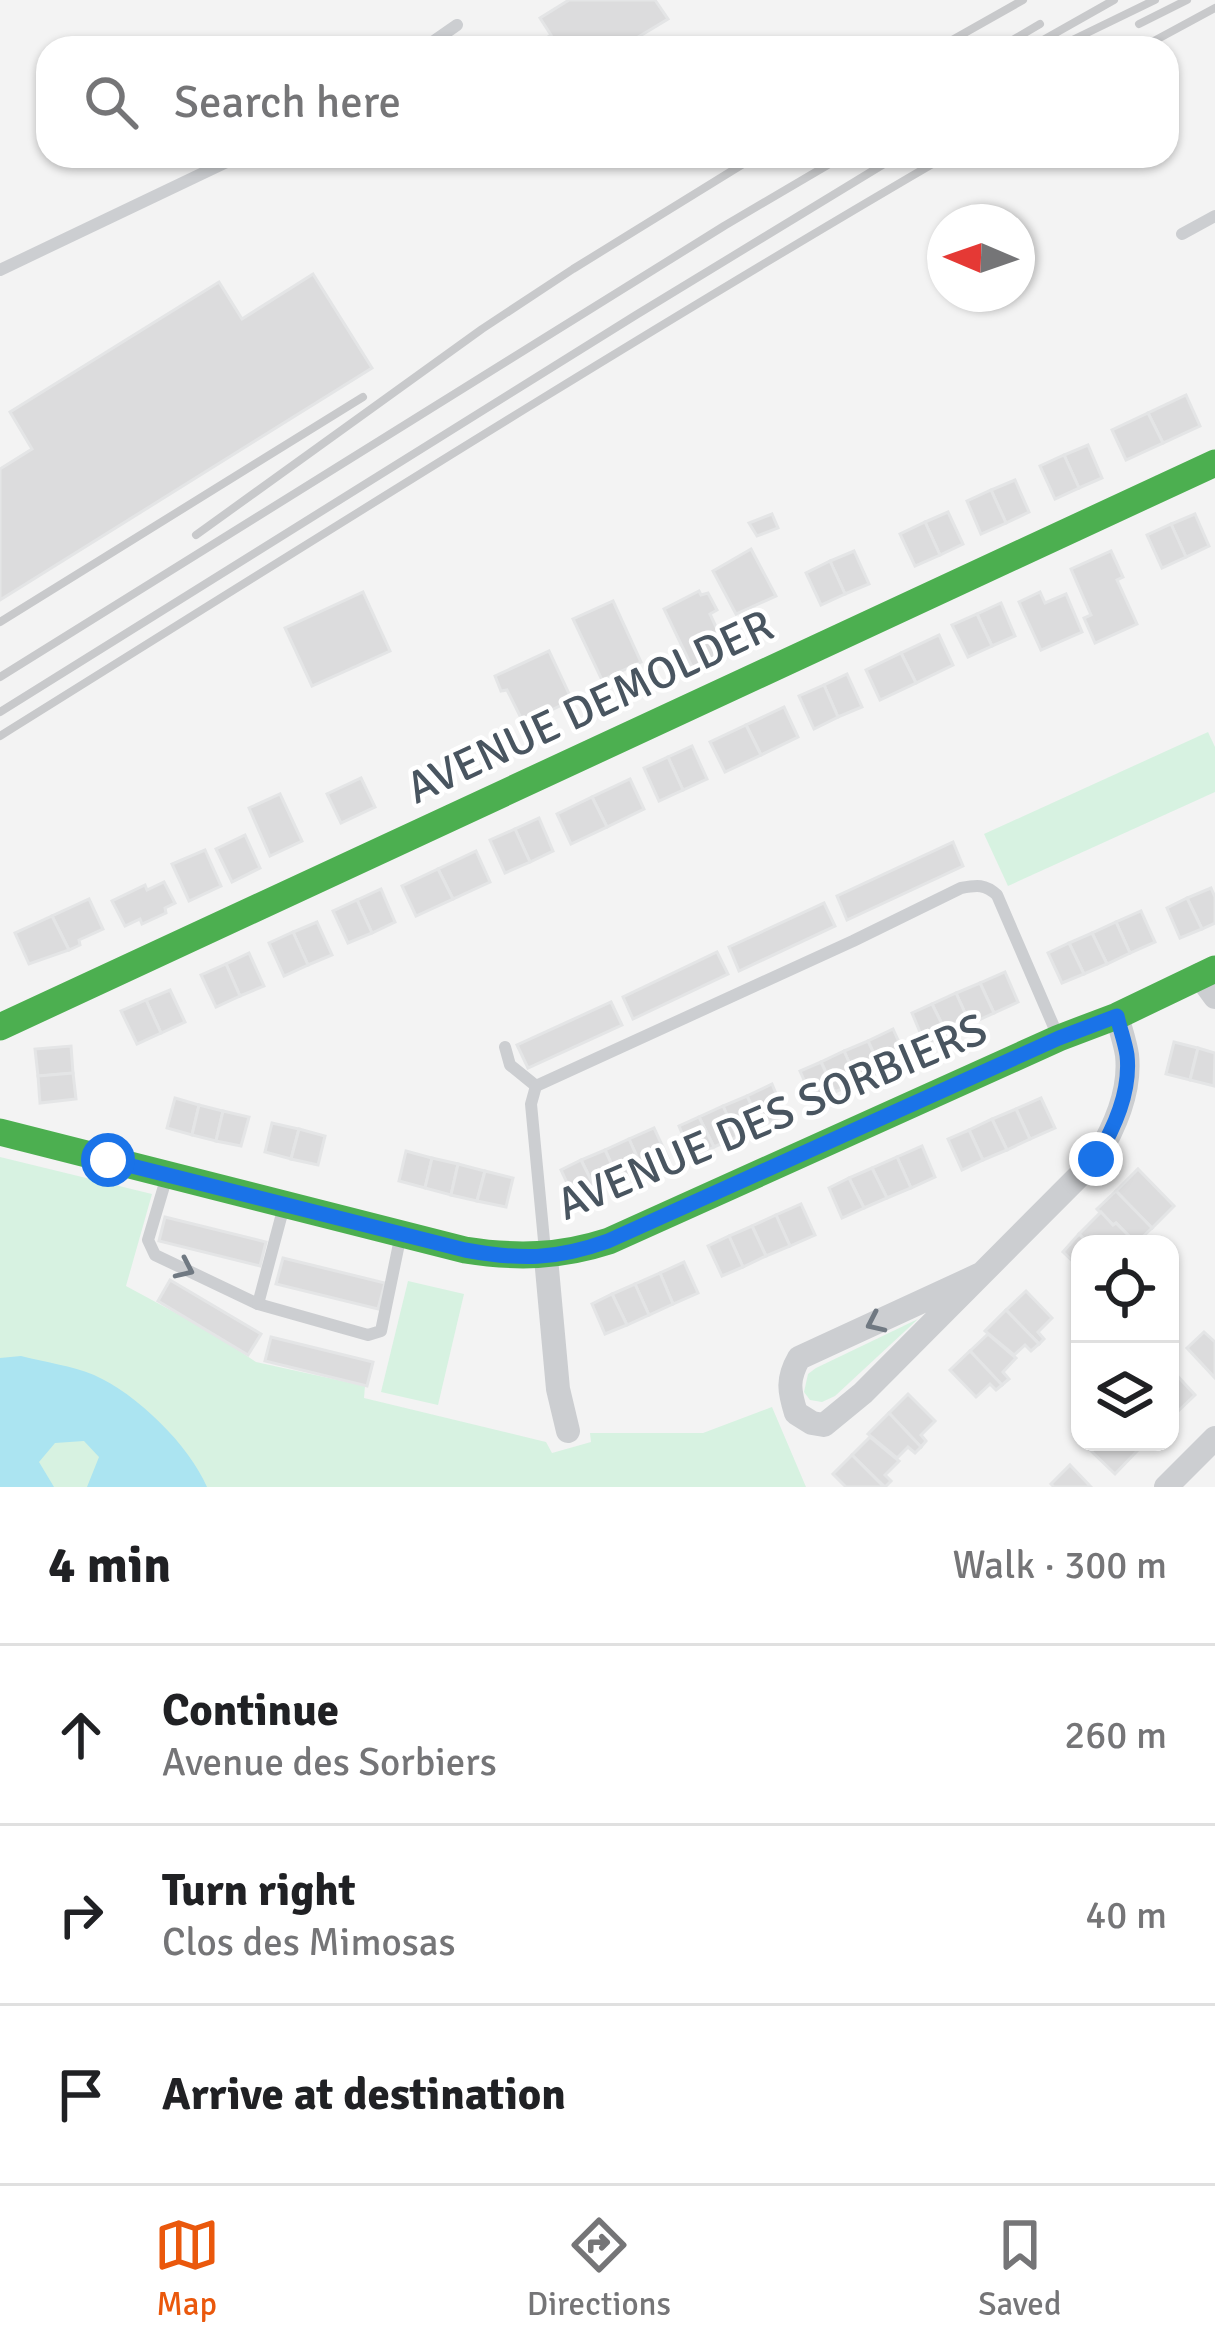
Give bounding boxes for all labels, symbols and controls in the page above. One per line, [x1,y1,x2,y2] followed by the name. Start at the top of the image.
[36,36,1179,168] search box
[78,69,144,135] icon: search
[174,75,401,130] text: Search here
[927,204,1035,312] north arrow
[398,598,782,816] street label: AVENUE DEMOLDER
[549,1002,995,1232] street label: AVENUE DES SORBIERS
[1069,1132,1123,1186] route end
[81,1133,135,1187] route start
[1071,1235,1179,1451] map controls
[1071,1235,1179,1343] button: locate
[173,1255,194,1278] one-way arrow
[865,1309,887,1333] one-way arrow
[1071,1343,1179,1451] button: layers
[48,1534,171,1597] text: 4 min
[953,1541,1167,1589] text: Walk · 300 m
[162,1683,339,1738] text: Continue
[48,1702,114,1768] icon: ahead
[1064,1711,1167,1759] text: 260 m
[162,1738,497,1786] text: Avenue des Sorbiers
[162,1863,356,1918] text: Turn right
[48,1882,114,1948] icon: right
[1085,1891,1167,1939] text: 40 m
[162,1918,456,1966] text: Clos des Mimosas
[48,2062,114,2128] icon: arrive
[162,2067,566,2122] text: Arrive at destination
[154,2212,220,2325] tab: Map
[527,2212,671,2325] tab: Directions
[978,2212,1061,2325] tab: Saved

